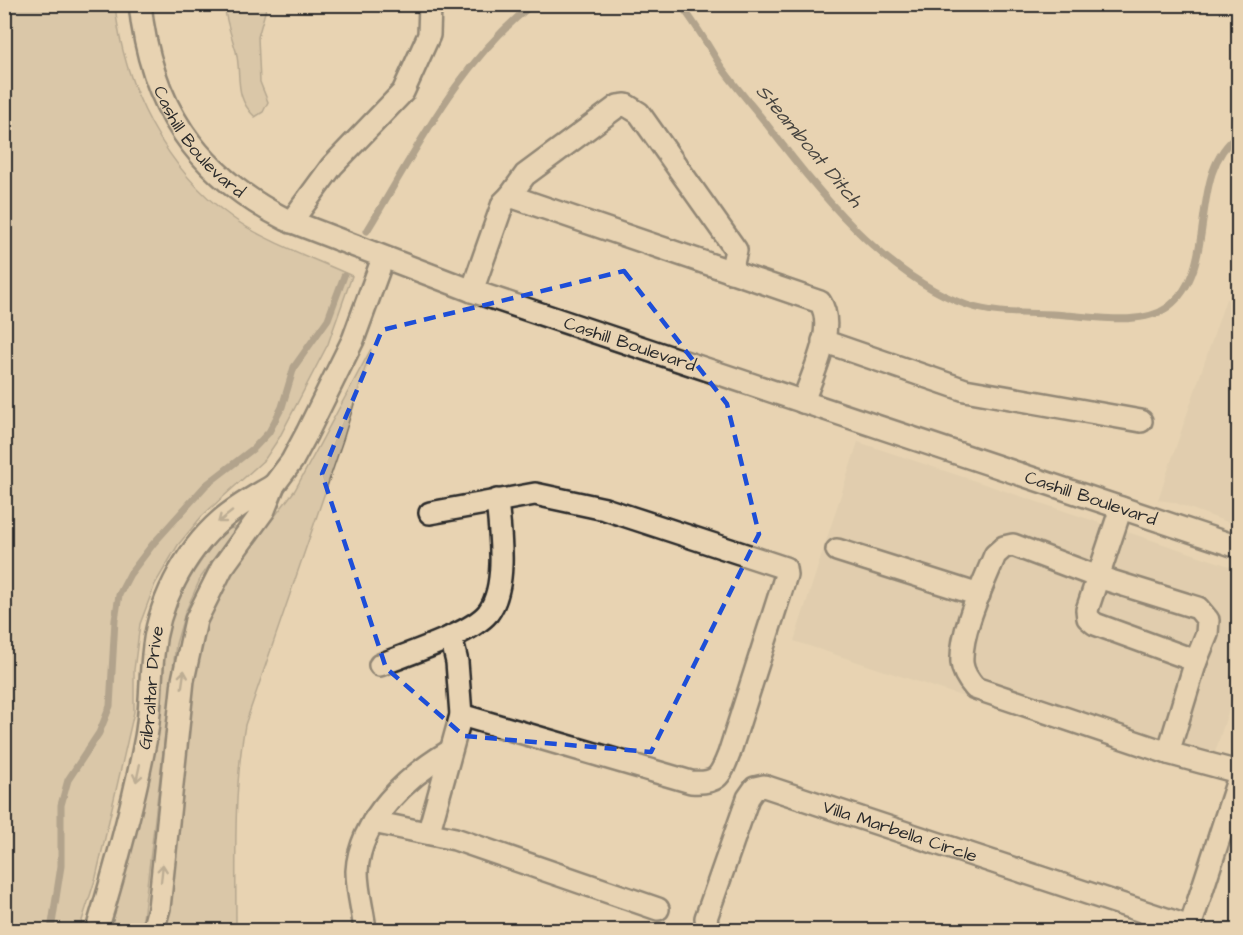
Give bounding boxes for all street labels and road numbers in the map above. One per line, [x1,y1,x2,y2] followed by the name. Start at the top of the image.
[148,82,250,204] street label: Cashill Boulevard
[561,310,699,378] street label: Cashill Boulevard
[1022,464,1160,532] street label: Cashill Boulevard
[131,623,170,751] street label: Gibraltar Drive
[819,794,981,868] street label: Villa Marbella Circle

